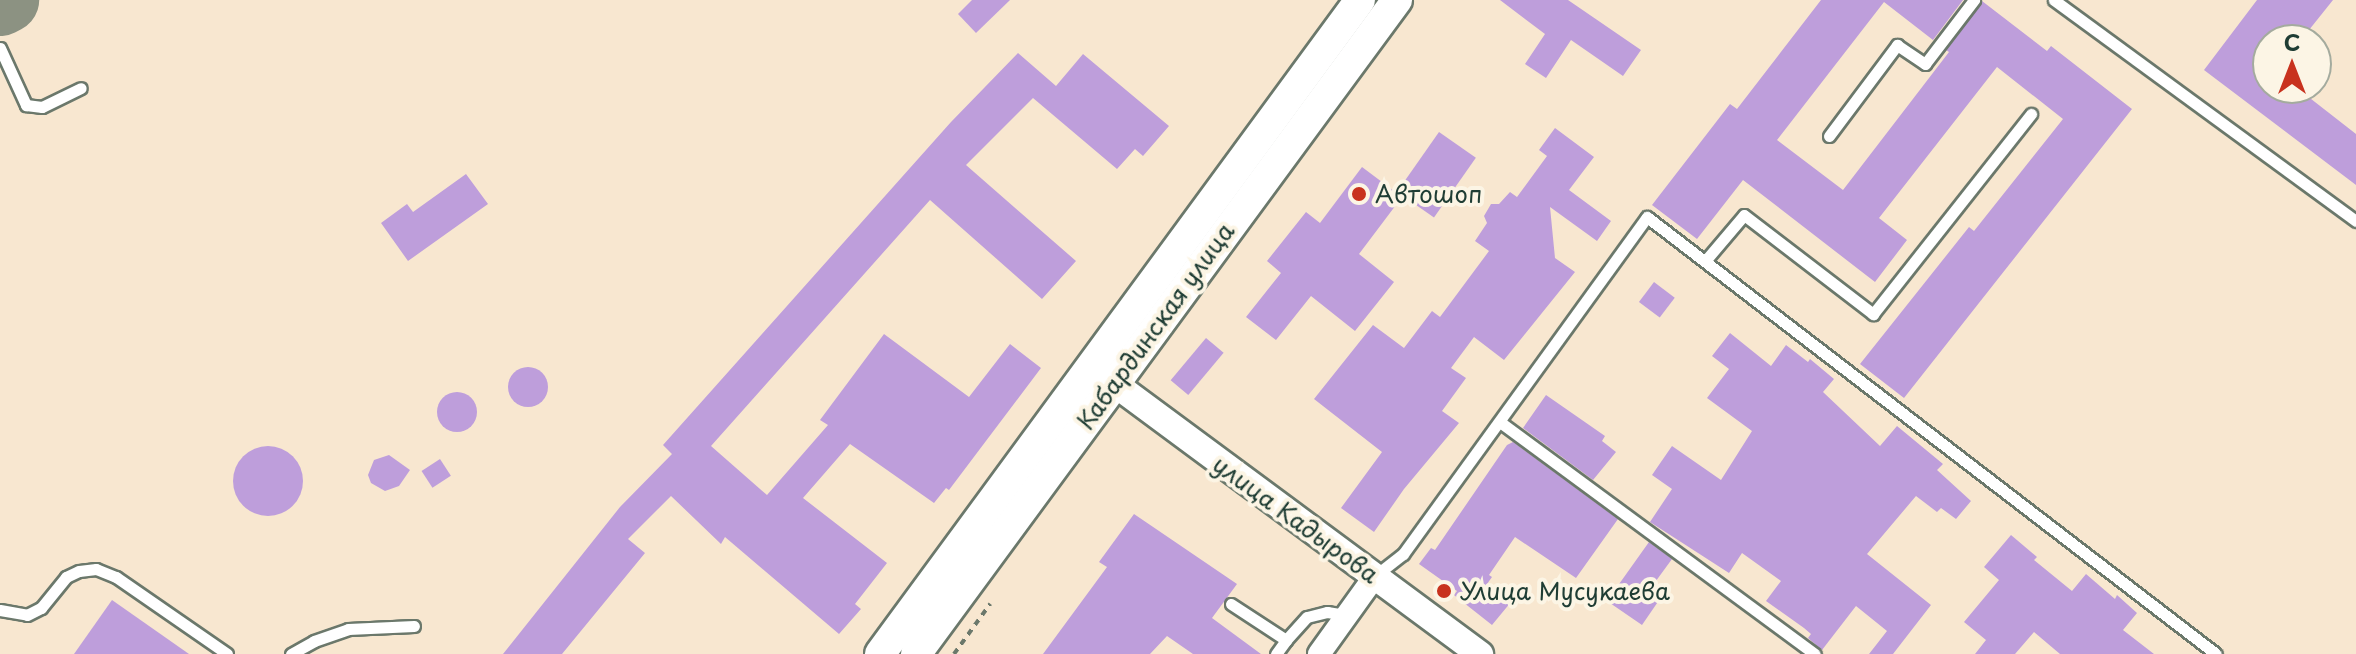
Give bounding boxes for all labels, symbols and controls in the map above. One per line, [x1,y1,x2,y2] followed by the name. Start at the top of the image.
[2252,24,2332,104] north arrow
[2284,25,2300,58] text: С
[1375,180,1482,208] place label: Автошоп
[1350,185,1368,203] marker: Автошоп
[1070,217,1240,435] street label: Кабардинская улица
[1207,449,1385,589] street label: улица Кадырова
[1460,577,1671,605] place label: Улица Мусукаева
[1435,582,1453,600] marker: Улица Мусукаева

